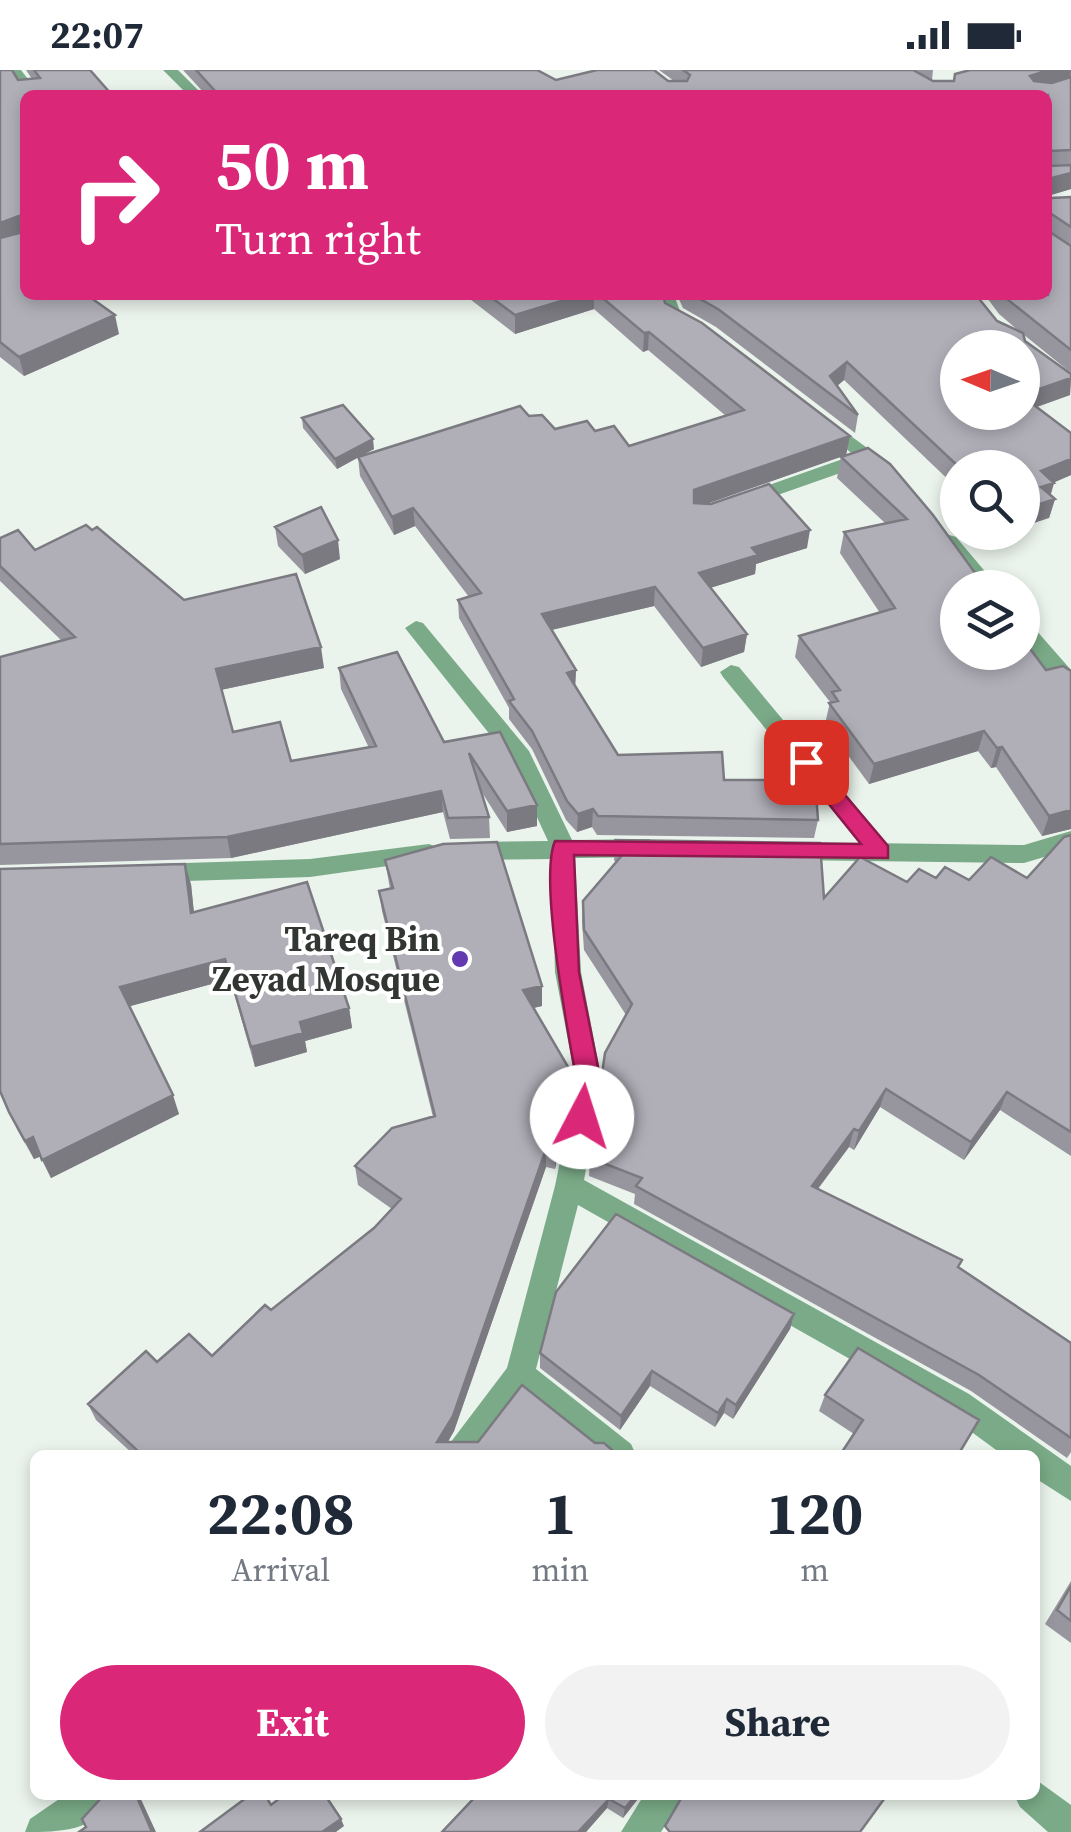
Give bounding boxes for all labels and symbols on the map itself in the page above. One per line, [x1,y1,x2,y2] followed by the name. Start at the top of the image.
[940,330,1040,430] north arrow
[764,720,849,805] pin
[212,915,440,1003] place label: Tareq Bin Zeyad Mosque
[449,948,471,970] marker: Tareq Bin Zeyad Mosque
[530,1065,634,1169] position arrow

